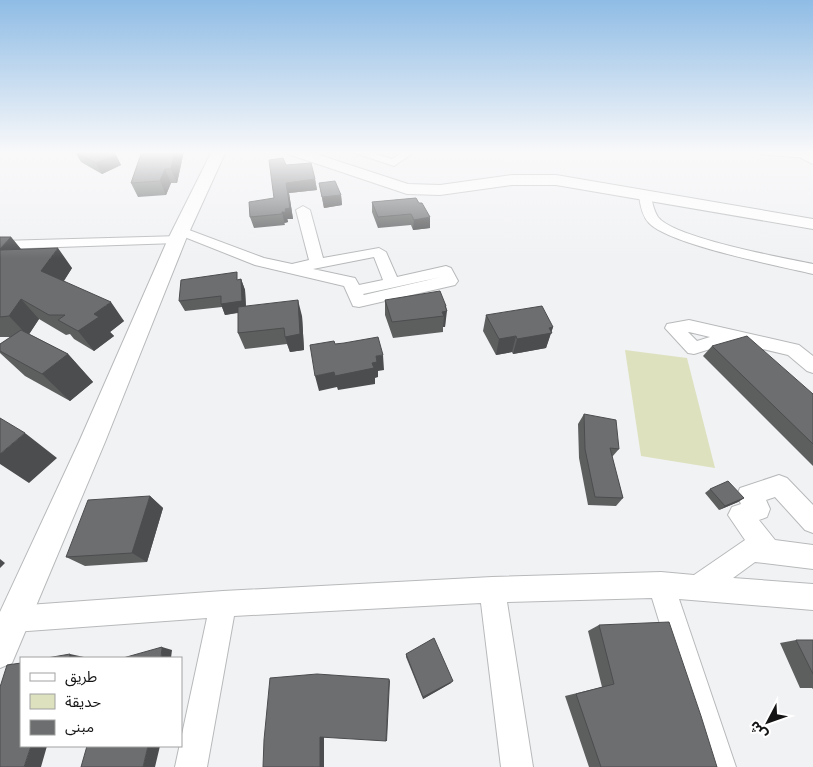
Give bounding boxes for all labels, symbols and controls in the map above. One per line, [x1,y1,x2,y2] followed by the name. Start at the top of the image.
[20,657,182,747] legend
[65,667,97,687] text: طريق
[65,692,101,711] text: حديقة
[743,697,793,747] north arrow
[65,717,94,736] text: مبنى
[745,717,771,744] text: ش

